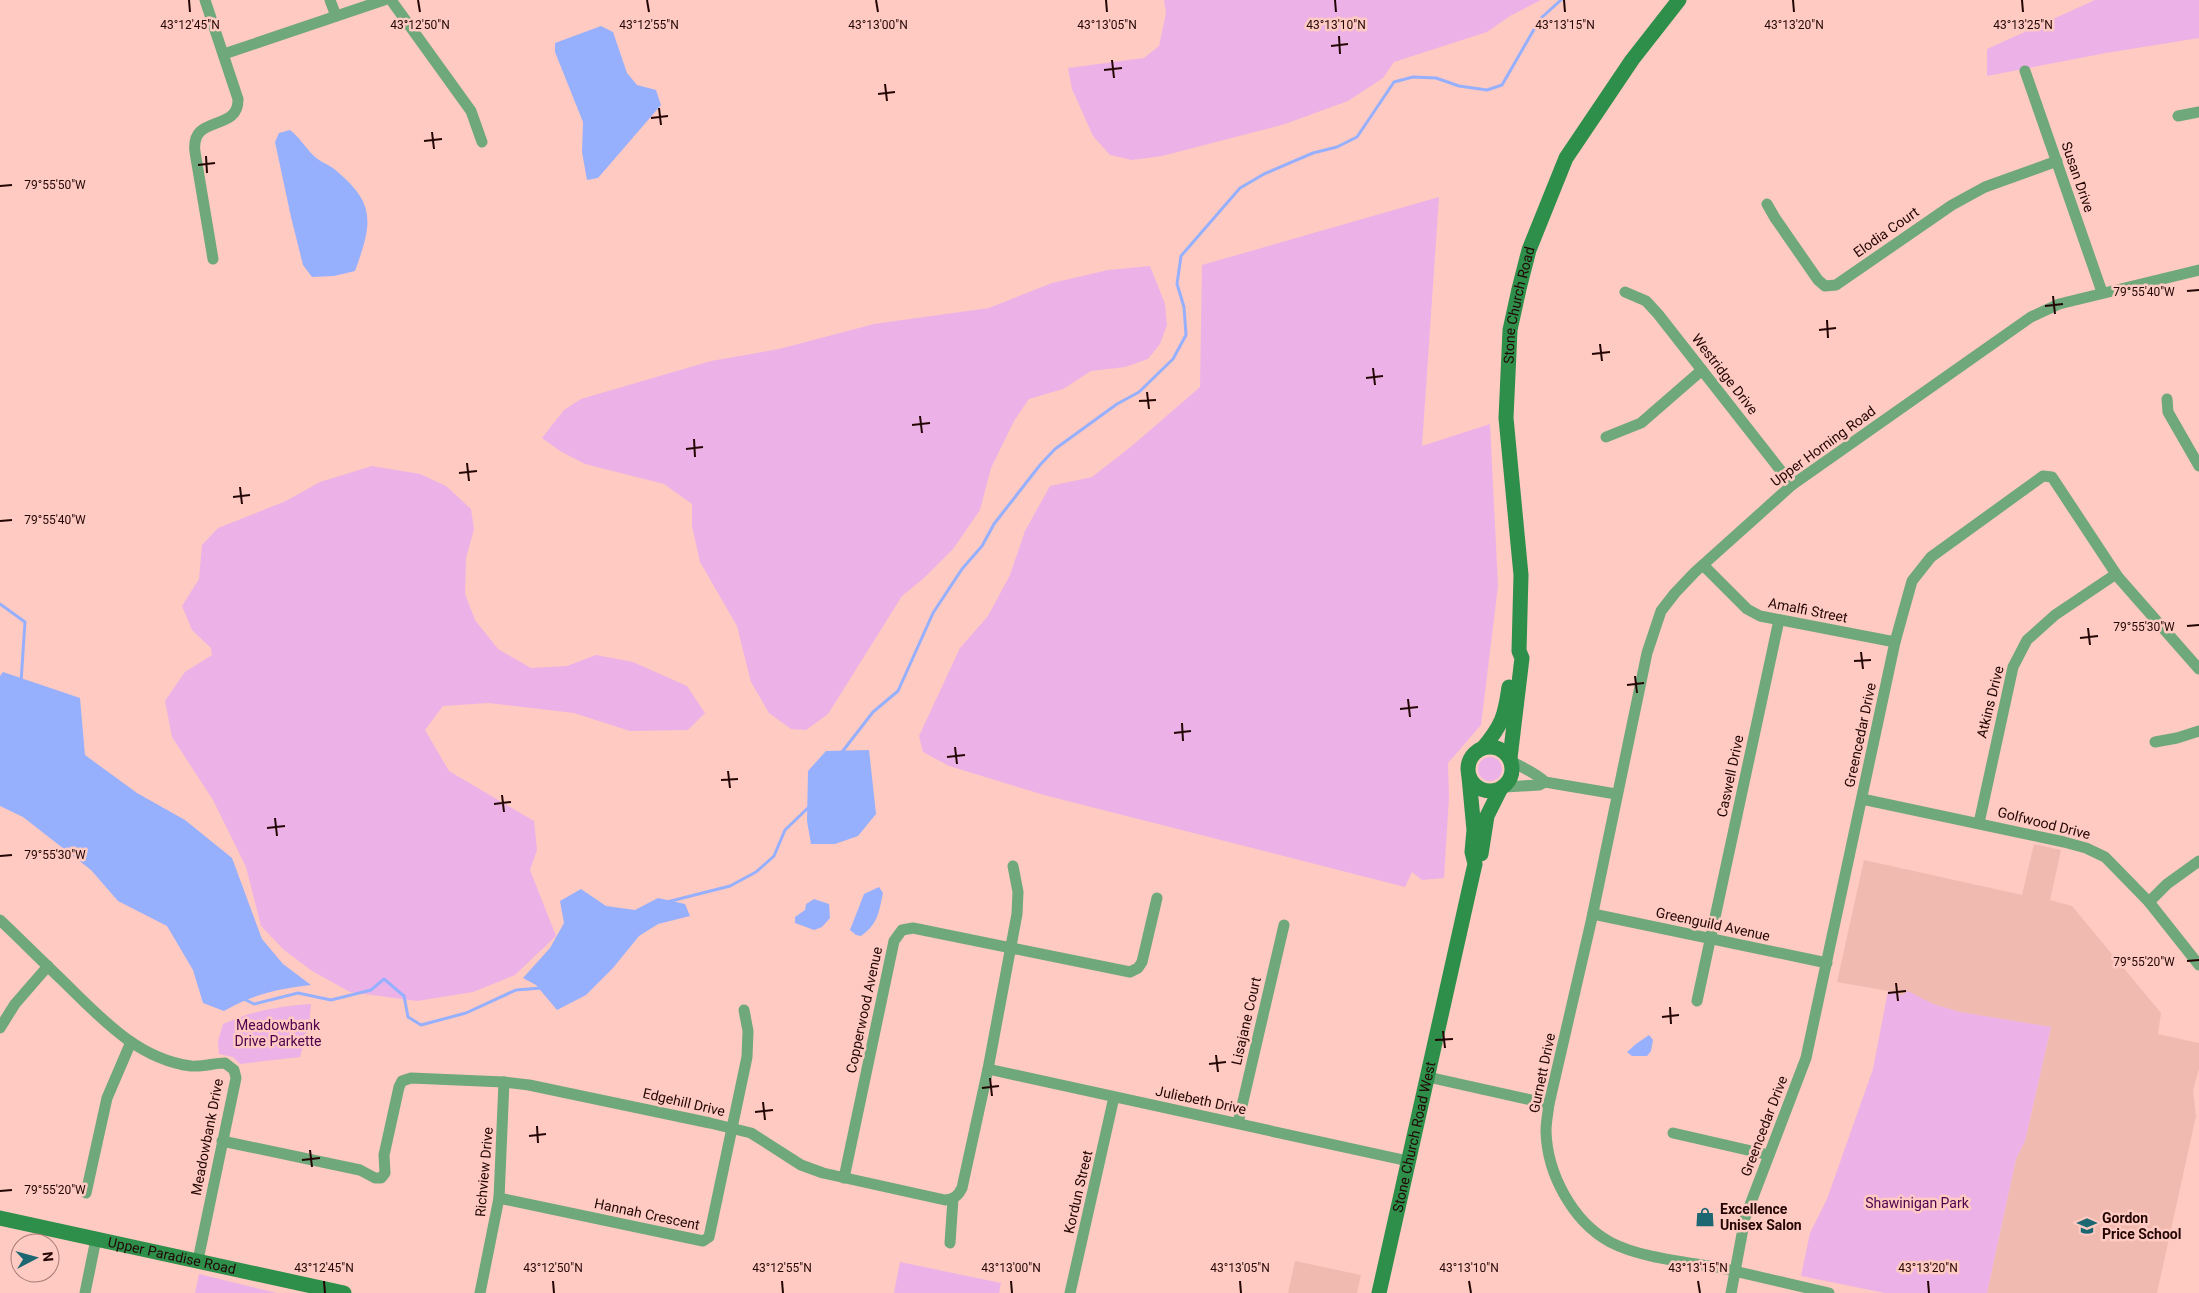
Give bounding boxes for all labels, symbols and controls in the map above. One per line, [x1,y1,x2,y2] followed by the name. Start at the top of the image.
[160,18,220,32] text: 43°12'45"N
[390,18,450,32] text: 43°12'50"N
[619,18,679,32] text: 43°12'55"N
[848,18,908,32] text: 43°13'00"N
[1077,18,1137,32] text: 43°13'05"N
[1306,18,1366,32] text: 43°13'10"N
[1535,18,1595,32] text: 43°13'15"N
[1764,18,1824,32] text: 43°13'20"N
[1993,18,2053,32] text: 43°13'25"N
[2058,140,2098,214] street label: Susan Drive
[24,178,86,192] text: 79°55'50"W
[1850,203,1922,260] street label: Elodia Court
[1500,245,1538,364] street label: Stone Church Road
[2113,285,2175,299] text: 79°55'40"W
[1689,331,1761,417] street label: Westridge Drive
[1768,403,1878,489] street label: Upper Horning Road
[24,513,86,527] text: 79°55'40"W
[1767,594,1849,626] street label: Amalfi Street
[2113,620,2175,634] text: 79°55'30"W
[1973,664,2007,740] street label: Atkins Drive
[1841,681,1879,789] street label: Greencedar Drive
[1713,733,1747,819] street label: Caswell Drive
[1996,804,2092,842] street label: Golfwood Drive
[24,848,86,862] text: 79°55'30"W
[1654,904,1772,944] street label: Greenguild Avenue
[843,945,885,1075] street label: Copperwood Avenue
[2113,955,2175,969] text: 79°55'20"W
[1228,975,1264,1067] street label: Lisajane Court
[234,1017,322,1049] park label: Meadowbank Drive Parkette
[1526,1032,1558,1114] street label: Gurnett Drive
[1389,1059,1439,1214] street label: Stone Church Road West
[1737,1073,1791,1179] street label: Greencedar Drive
[188,1077,226,1197] street label: Meadowbank Drive
[1154,1083,1248,1117] street label: Juliebeth Drive
[641,1085,727,1119] street label: Edgehill Drive
[472,1126,496,1218] street label: Richview Drive
[1061,1148,1095,1235] street label: Kordun Street
[24,1183,86,1197] text: 79°55'20"W
[593,1195,702,1233] street label: Hannah Crescent
[1865,1195,1970,1211] park label: Shawinigan Park
[1720,1201,1802,1233] place label: Excellence Unisex Salon
[1694,1206,1716,1228] shop icon: Excellence Unisex Salon
[2102,1210,2181,1242] place label: Gordon Price School
[2076,1215,2098,1237] school or university icon: Gordon Price School
[10,1233,60,1283] north arrow
[106,1234,237,1277] street label: Upper Paradise Road
[39,1251,56,1262] text: N
[294,1261,354,1275] text: 43°12'45"N
[523,1261,583,1275] text: 43°12'50"N
[752,1261,812,1275] text: 43°12'55"N
[981,1261,1041,1275] text: 43°13'00"N
[1210,1261,1270,1275] text: 43°13'05"N
[1439,1261,1499,1275] text: 43°13'10"N
[1668,1261,1728,1275] text: 43°13'15"N
[1898,1261,1958,1275] text: 43°13'20"N

